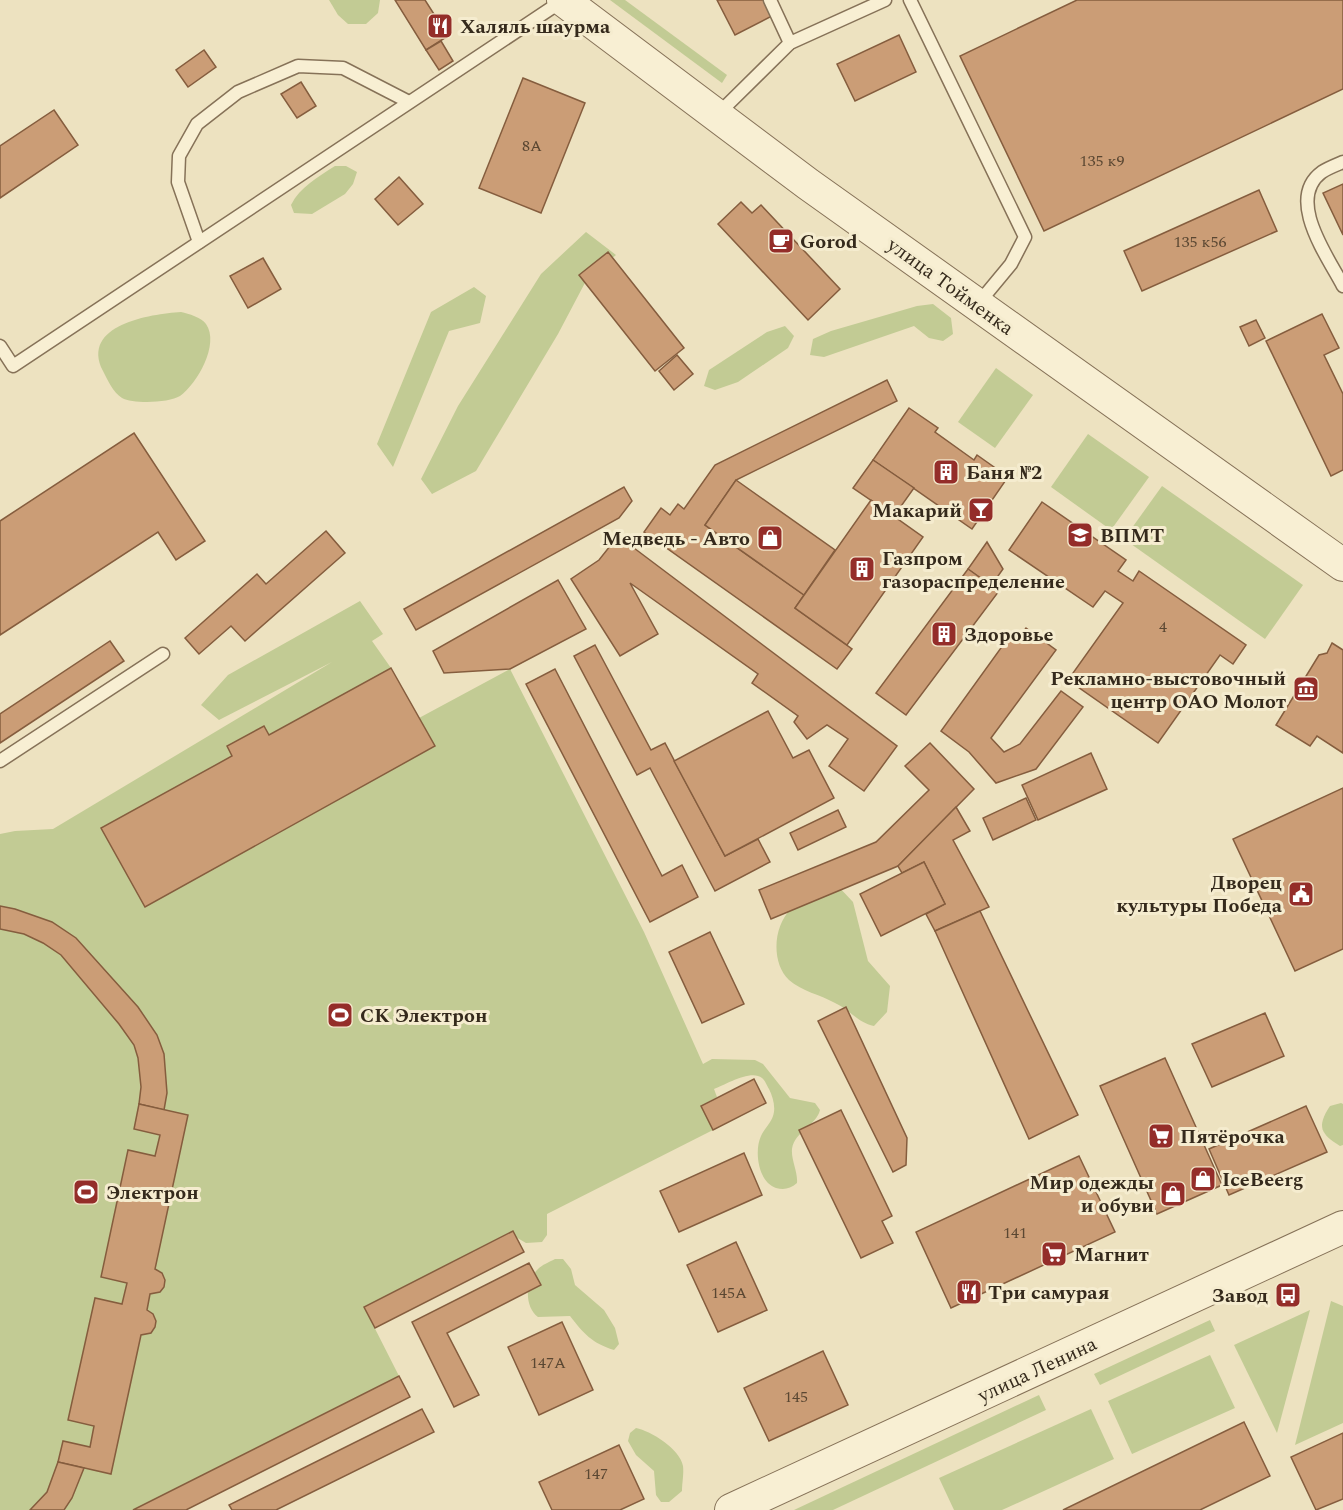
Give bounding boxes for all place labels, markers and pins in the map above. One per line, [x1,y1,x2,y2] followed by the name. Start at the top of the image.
[425,11,455,41] restaurant icon: Халяль шаурма
[460,12,611,42] place label: Халяль шаурма
[766,226,796,256] cafe icon: Gorod
[800,227,858,257] place label: Gorod
[931,457,961,487] building icon: Баня №2
[966,458,1042,488] place label: Баня №2
[966,495,996,525] bar icon: Макарий
[872,496,962,526] place label: Макарий
[1065,520,1095,550] school or university icon: ВПМТ
[1100,521,1164,551] place label: ВПМТ
[755,523,785,553] shop icon: Медведь - Авто
[602,524,750,554] place label: Медведь - Авто
[882,544,1065,597] place label: Газпром газораспределение
[847,554,877,584] building icon: Газпром газораспределение
[929,619,959,649] building icon: Здоровье
[964,620,1054,650] place label: Здоровье
[1050,664,1286,717] place label: Рекламно-выстовочный центр ОАО Молот
[1291,674,1321,704] museum icon: Рекламно-выстовочный центр ОАО Молот
[1116,868,1283,921] place label: Дворец культуры Победа
[1286,879,1316,909] public building icon: Дворец культуры Победа
[325,1000,355,1030] sports icon: СК Электрон
[360,1001,487,1031] place label: СК Электрон
[1146,1121,1176,1151] supermarket icon: Пятёрочка
[1180,1122,1286,1152] place label: Пятёрочка
[1188,1164,1218,1194] shop icon: IceBeerg
[1222,1165,1304,1195] place label: IceBeerg
[1029,1168,1154,1221] place label: Мир одежды и обуви
[71,1177,101,1207] sports icon: Электрон
[106,1178,199,1208] place label: Электрон
[1158,1179,1188,1209] shop icon: Мир одежды и обуви
[1039,1239,1069,1269] supermarket icon: Магнит
[1074,1240,1149,1270] place label: Магнит
[954,1277,984,1307] restaurant icon: Три самурая
[988,1278,1110,1308] place label: Три самурая
[1273,1280,1303,1310] bus stop icon: Завод
[1212,1281,1268,1311] place label: Завод

